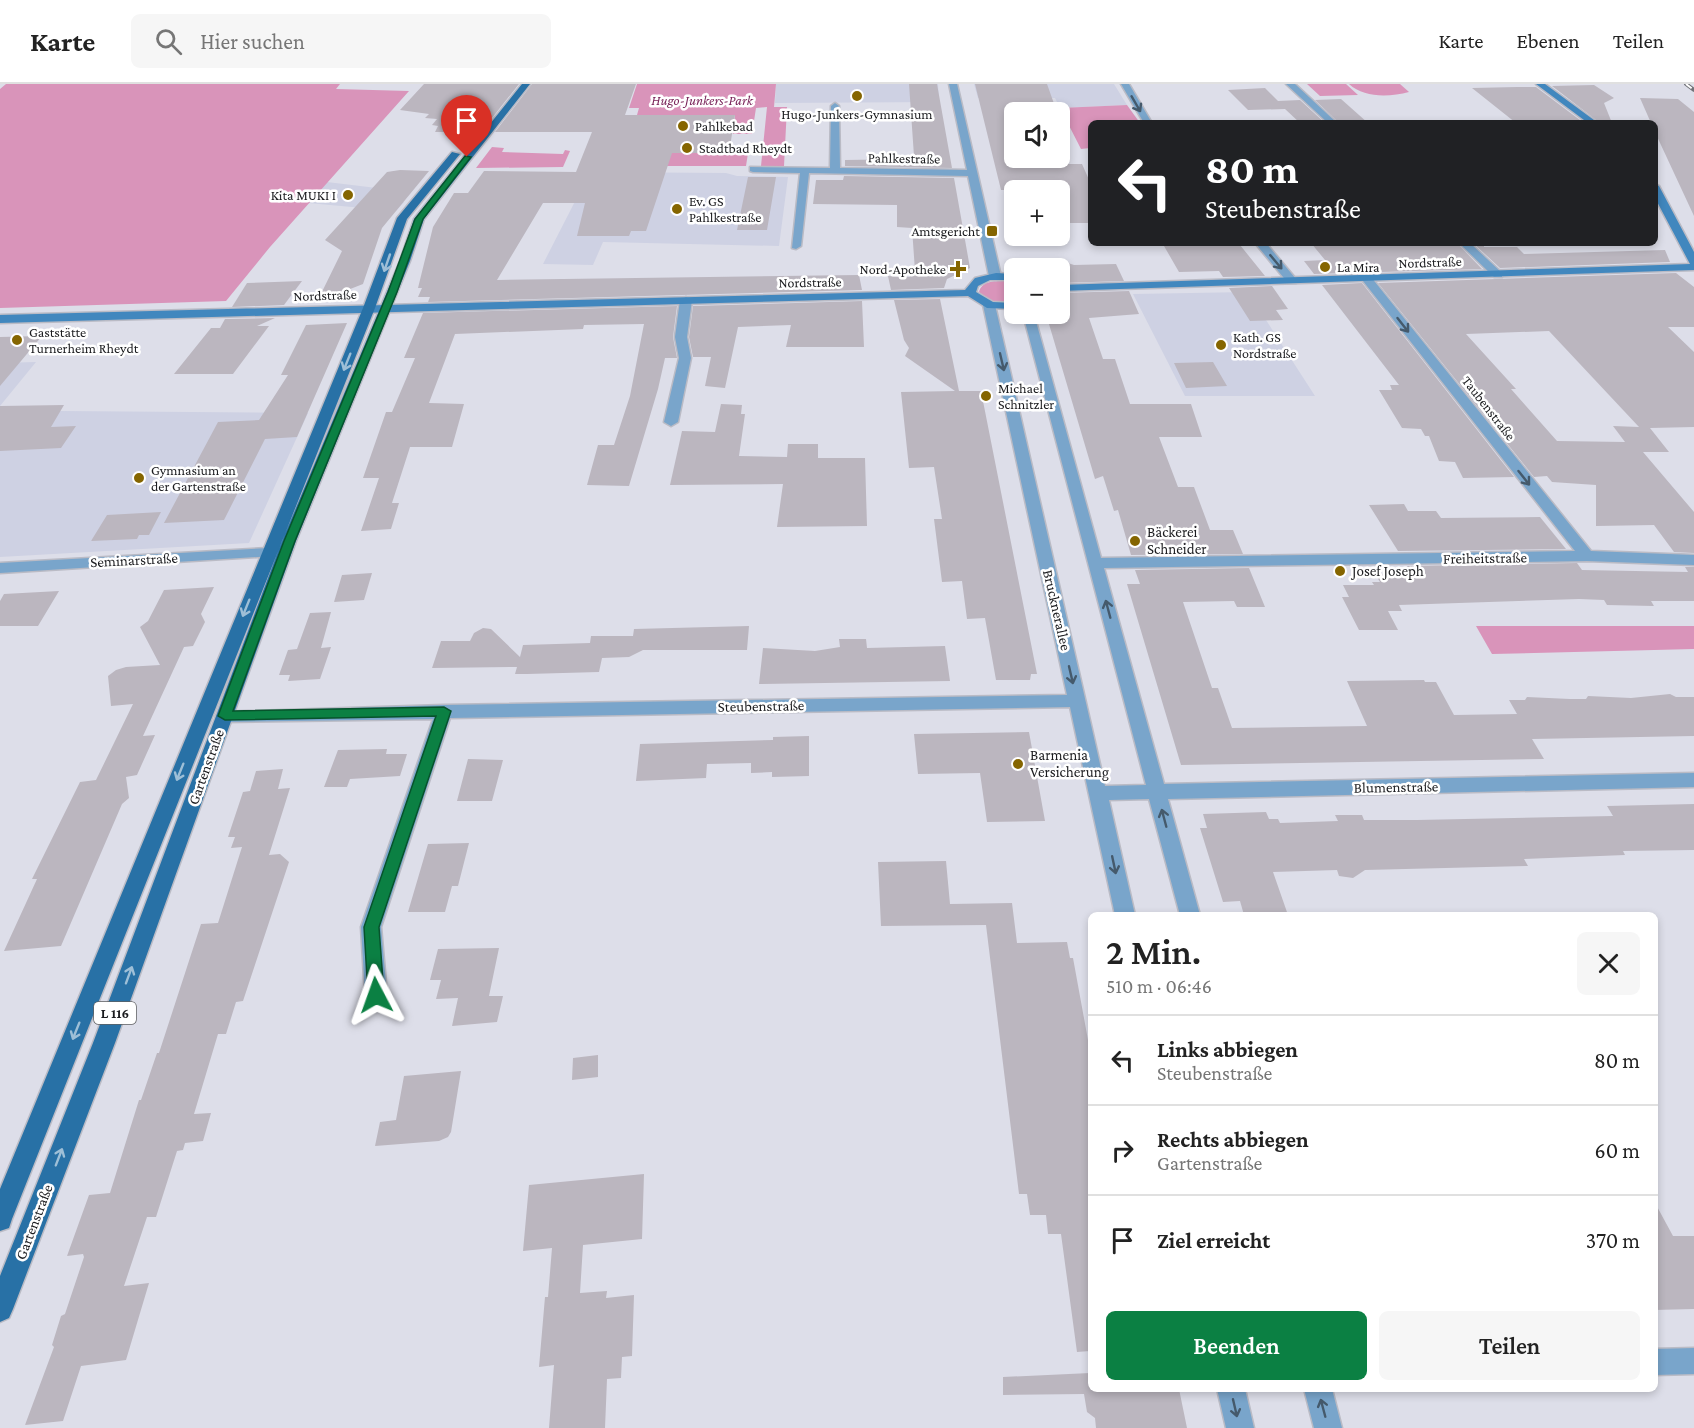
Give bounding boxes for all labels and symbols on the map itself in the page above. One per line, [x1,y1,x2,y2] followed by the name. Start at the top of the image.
[850,89,864,103] marker: Hugo-Junkers-Gymnasium
[651,92,754,108] park label: Hugo-Junkers-Park
[1131,94,1142,112] one-way arrow
[441,95,492,157] pin
[781,106,933,122] place label: Hugo-Junkers-Gymnasium
[695,118,754,134] place label: Pahlkebad
[676,119,690,133] marker: Pahlkebad
[699,140,792,156] place label: Stadtbad Rheydt
[680,141,694,155] marker: Stadtbad Rheydt
[868,149,940,167] street label: Pahlkestraße
[271,187,336,203] place label: Kita MUKI I
[341,188,355,202] marker: Kita MUKI I
[689,193,762,225] place label: Ev. GS Pahlkestraße
[670,202,684,216] marker: Ev. GS Pahlkestraße
[911,223,980,239] place label: Amtsgericht
[985,224,999,238] marker: Amtsgericht
[1398,253,1462,271] street label: Nordstraße
[380,254,391,272] one-way arrow
[1269,254,1283,269] one-way arrow
[1337,259,1380,275] place label: La Mira
[1318,260,1332,274] marker: La Mira
[860,261,946,277] place label: Nord-Apotheke
[951,262,965,276] marker: Nord-Apotheke
[778,273,842,291] street label: Nordstraße
[293,286,357,304] street label: Nordstraße
[1397,316,1410,332] one-way arrow
[29,324,139,356] place label: Gaststätte Turnerheim Rheydt
[1233,329,1296,361] place label: Kath. GS Nordstraße
[10,333,24,347] marker: Gaststätte Turnerheim Rheydt
[1214,338,1228,352] marker: Kath. GS Nordstraße
[996,352,1008,371] one-way arrow
[341,353,352,371] one-way arrow
[1459,373,1519,443] street label: Taubenstraße
[998,380,1054,412] place label: Michael Schnitzler
[979,389,993,403] marker: Michael Schnitzler
[151,462,246,494] place label: Gymnasium an der Gartenstraße
[1518,469,1531,485] one-way arrow
[132,471,146,485] marker: Gymnasium an der Gartenstraße
[1147,524,1207,557] place label: Bäckerei Schneider
[1128,534,1142,548] marker: Bäckerei Schneider
[1443,549,1528,567] street label: Freiheitstraße
[90,550,179,570] street label: Seminarstraße
[1350,563,1424,580] place label: Josef Joseph
[1333,564,1347,578] marker: Josef Joseph
[1040,568,1074,652] street label: Brucknerallee
[240,598,251,616] one-way arrow
[1101,600,1113,619] one-way arrow
[1066,665,1078,684] one-way arrow
[718,697,805,715] street label: Steubenstraße
[185,727,227,807] street label: Gartenstraße
[1030,747,1109,781] place label: Barmenia Versicherung
[1011,757,1025,771] marker: Barmenia Versicherung
[174,763,185,781] one-way arrow
[1354,778,1439,796] street label: Blumenstraße
[1158,809,1169,828] one-way arrow
[1109,855,1120,875] one-way arrow
[344,963,408,1027] position arrow
[124,966,135,985] one-way arrow
[94,1002,136,1024] road number: L 116
[70,1022,81,1040] one-way arrow
[55,1148,66,1167] one-way arrow
[12,1182,56,1262] street label: Gartenstraße
[1230,1398,1241,1418] one-way arrow
[1317,1399,1328,1418] one-way arrow

